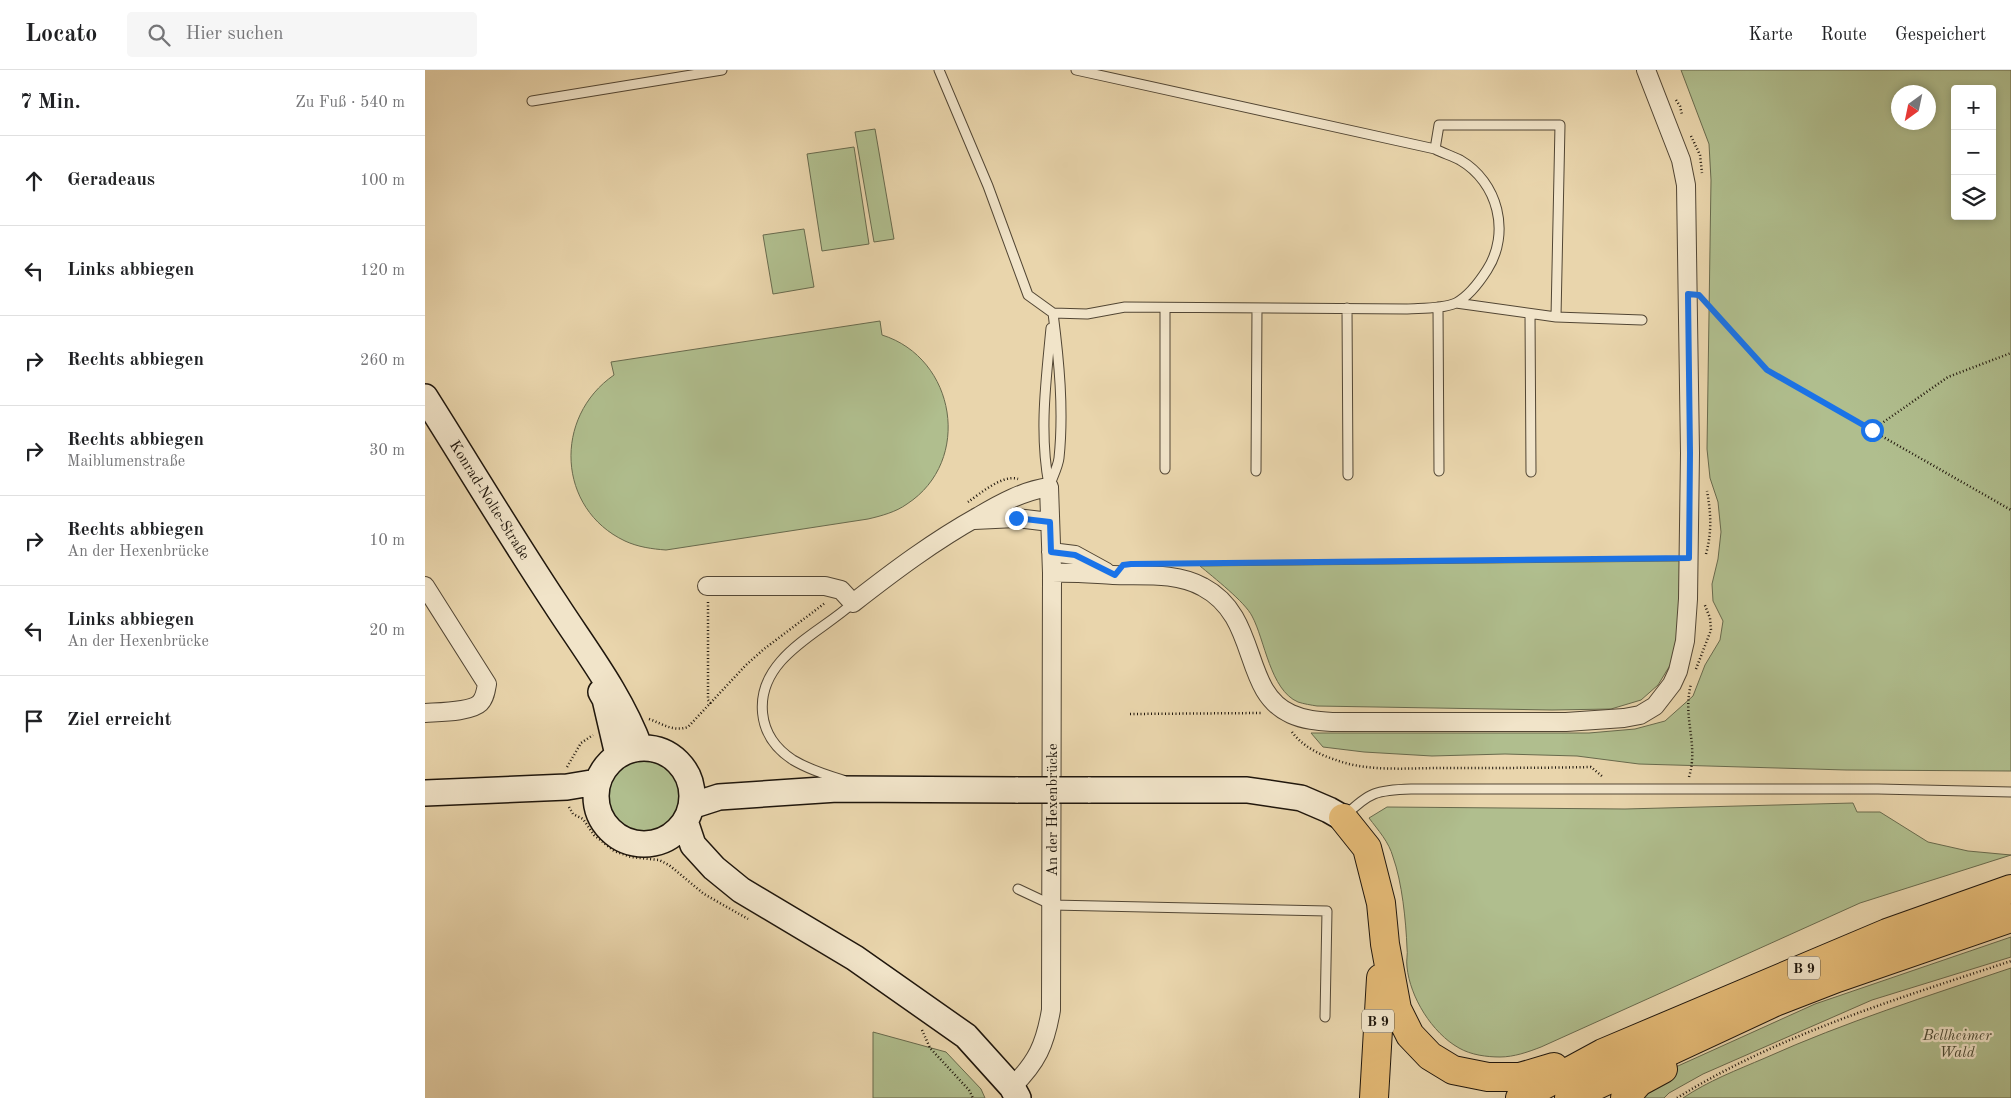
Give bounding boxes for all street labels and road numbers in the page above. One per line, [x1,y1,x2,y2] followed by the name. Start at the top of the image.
[446,439,532,563] street label: Konrad-Nolte-Straße
[1046,743,1061,877] street label: An der Hexenbrücke
[1788,956,1820,980] road number: B 9
[1362,1009,1394,1032] road number: B 9

